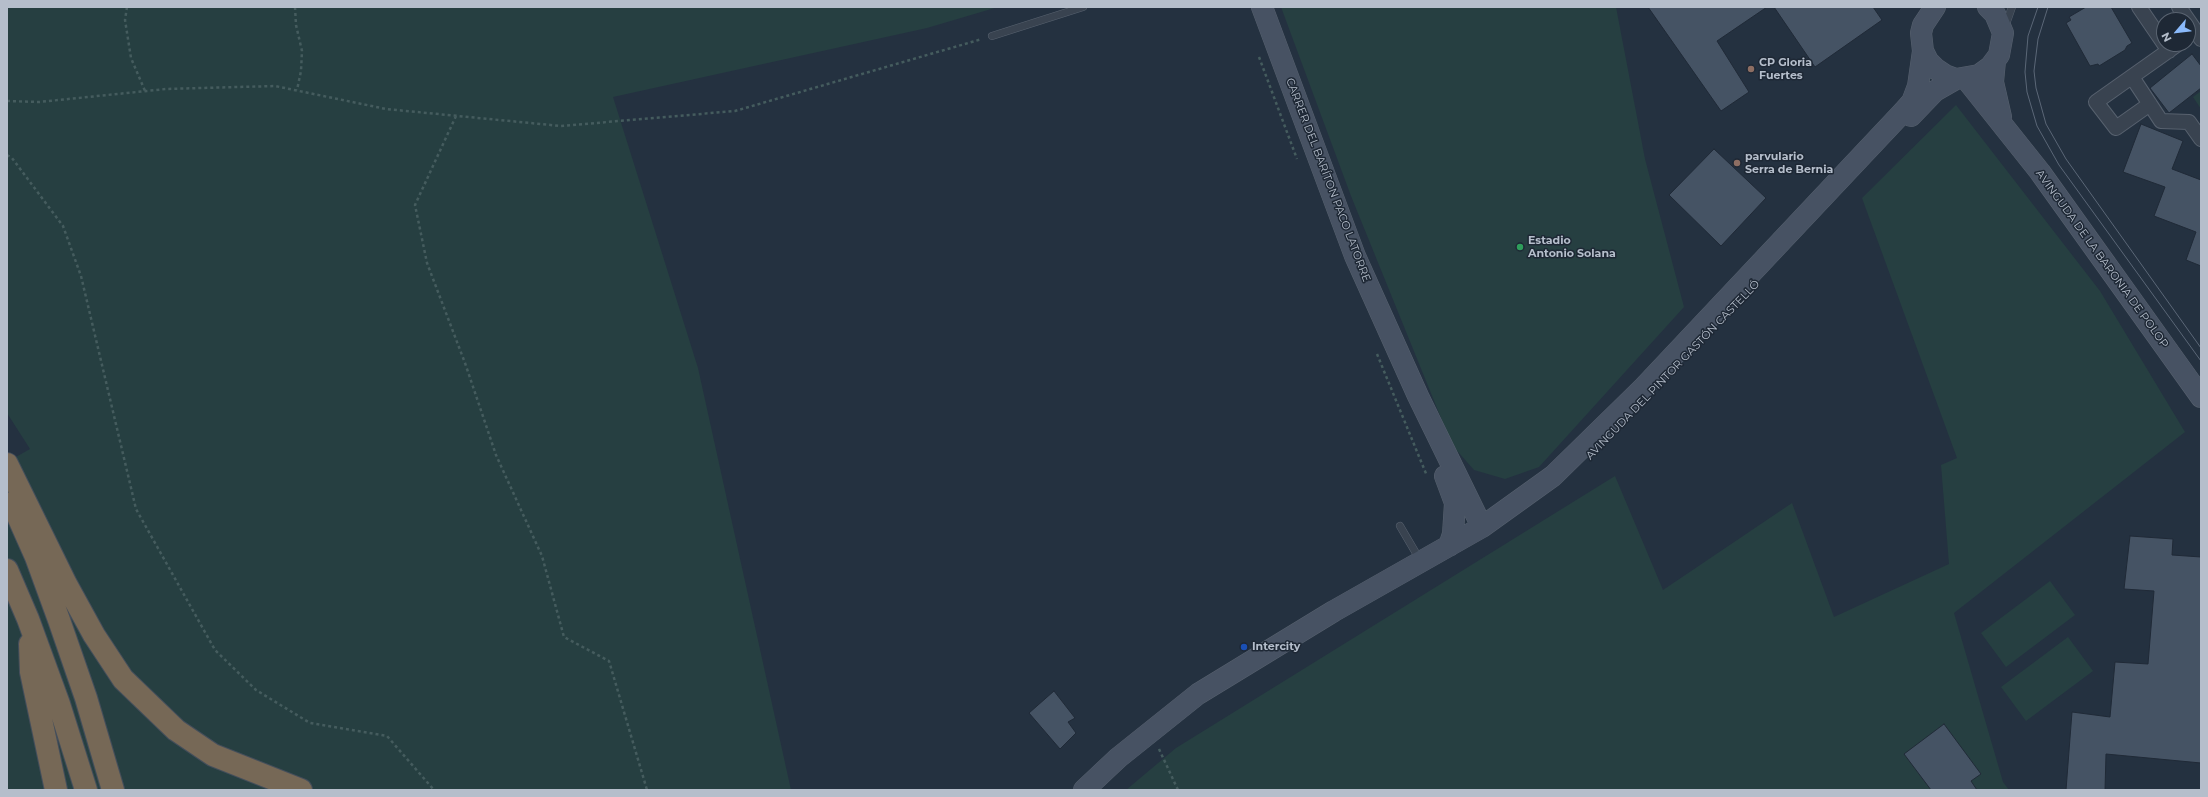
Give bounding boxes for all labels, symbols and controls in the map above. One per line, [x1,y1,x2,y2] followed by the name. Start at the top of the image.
[2156,12,2196,52] north arrow
[2158,30,2175,44] text: N
[1759,56,1812,82] place label: CP Gloria Fuertes
[1746,64,1756,74] marker: CP Gloria Fuertes
[1283,76,1373,284] street label: CARRER DEL BARÍTON PACO LATORRE
[1745,150,1833,176] place label: parvulario Serra de Bernia
[1732,158,1742,168] marker: parvulario Serra de Bernia
[2033,167,2171,351] street label: AVINGUDA DE LA BARONIA DE POLOP
[1528,234,1616,260] place label: Estadio Antonio Solana
[1515,242,1525,252] marker: Estadio Antonio Solana
[1583,277,1763,463] street label: AVINGUDA DEL PINTOR GASTÓN CASTELLÓ
[1252,640,1300,654] place label: Intercity
[1239,642,1249,652] marker: Intercity

